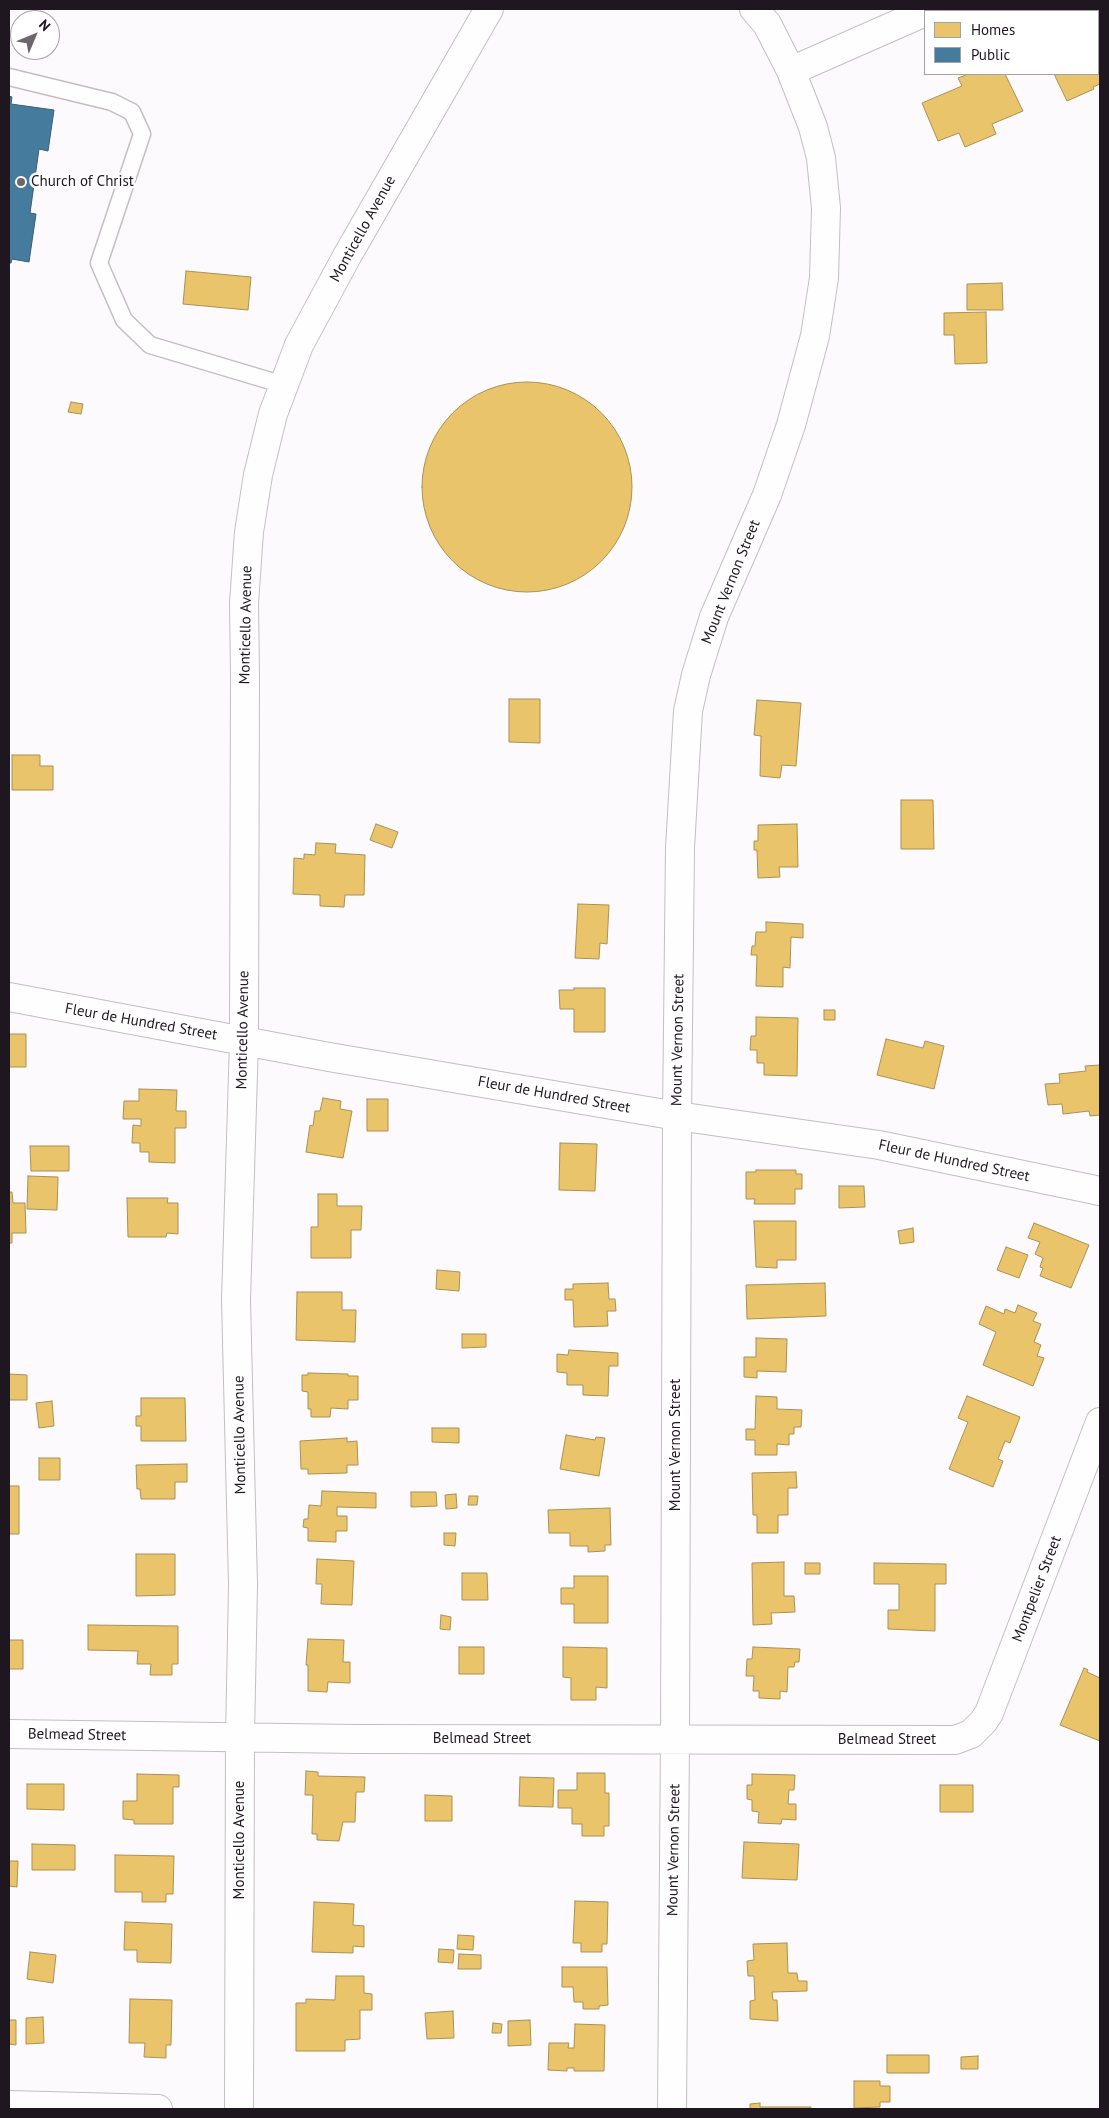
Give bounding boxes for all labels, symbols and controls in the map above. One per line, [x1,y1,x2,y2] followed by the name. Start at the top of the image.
[10,10,60,60] north arrow
[924,10,1099,75] legend
[35,15,55,35] text: N
[971,20,1015,39] text: Homes
[971,45,1010,64] text: Public
[31,173,134,191] place label: Church of Christ
[326,173,400,285] street label: Monticello Avenue
[15,176,27,188] marker: Church of Christ
[698,517,764,647] street label: Mount Vernon Street
[236,565,256,685] street label: Monticello Avenue
[233,970,253,1090] street label: Monticello Avenue
[668,974,688,1106] street label: Mount Vernon Street
[64,1000,218,1044] street label: Fleur de Hundred Street
[477,1073,631,1117] street label: Fleur de Hundred Street
[877,1136,1031,1186] street label: Fleur de Hundred Street
[230,1375,250,1495] street label: Monticello Avenue
[667,1379,685,1511] street label: Mount Vernon Street
[1008,1533,1066,1645] street label: Montpelier Street
[28,1725,126,1745] street label: Belmead Street
[433,1730,531,1748] street label: Belmead Street
[838,1731,936,1749] street label: Belmead Street
[231,1781,249,1899] street label: Monticello Avenue
[664,1784,684,1916] street label: Mount Vernon Street

